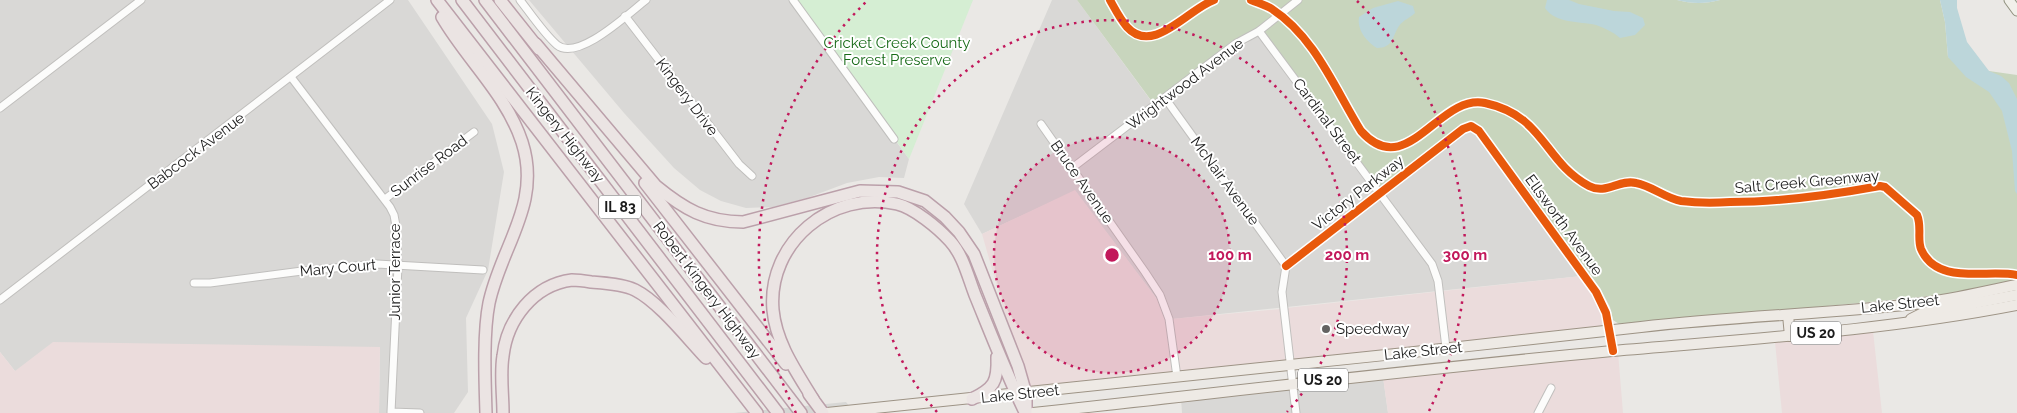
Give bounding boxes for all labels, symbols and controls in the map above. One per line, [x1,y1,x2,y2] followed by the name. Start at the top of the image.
[824,34,970,69] park label: Cricket Creek County Forest Preserve
[1123,34,1247,134] street label: Wrightwood Avenue
[652,55,722,139] street label: Kingery Drive
[1289,75,1365,167] street label: Cardinal Street
[522,83,608,187] street label: Kingery Highway
[144,109,248,193] street label: Babcock Avenue
[387,131,471,201] street label: Sunrise Road
[1187,133,1263,229] street label: McNair Avenue
[1047,137,1117,227] street label: Bruce Avenue
[1309,152,1407,234] street label: Victory Parkway
[1734,167,1880,197] street label: Salt Creek Greenway
[1521,171,1607,279] street label: Ellsworth Avenue
[599,196,641,218] road number: IL 83
[649,218,765,362] street label: Robert Kingery Highway
[386,223,404,321] street label: Junior Terrace
[1103,246,1121,264] centre of rings
[1208,246,1252,264] text: 100 m
[1325,246,1369,264] text: 200 m
[1443,246,1487,264] text: 300 m
[299,256,377,280] street label: Mary Court
[1860,291,1940,317] street label: Lake Street
[1336,320,1409,338] place label: Speedway
[1791,322,1841,344] road number: US 20
[1320,323,1332,335] marker: Speedway
[1383,338,1463,364] street label: Lake Street
[1298,368,1348,392] road number: US 20
[980,381,1060,407] street label: Lake Street

